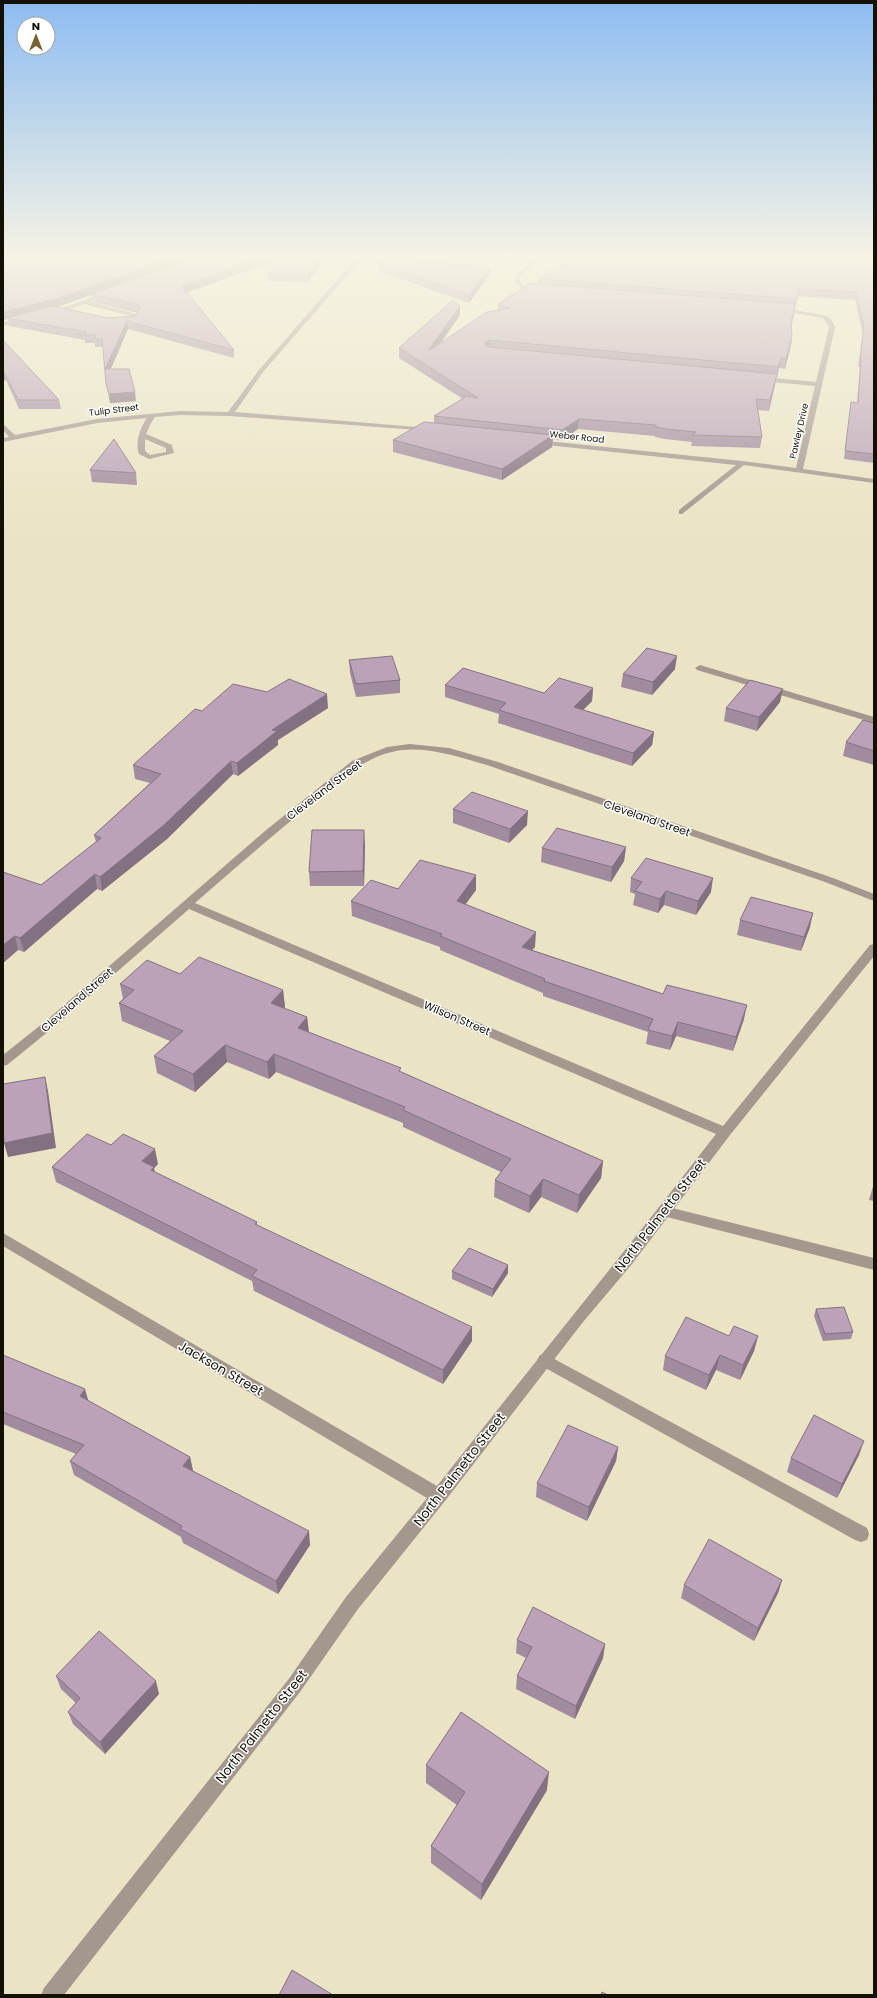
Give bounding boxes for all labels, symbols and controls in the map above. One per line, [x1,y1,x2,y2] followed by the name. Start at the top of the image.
[16,16,56,56] north arrow
[32,18,40,34] text: N
[89,401,139,419] street label: Tulip Street
[787,402,811,460] street label: Pawley Drive
[549,428,605,446] street label: Weber Road
[283,756,365,824] street label: Cleveland Street
[601,796,693,840] street label: Cleveland Street
[37,964,117,1036] street label: Cleveland Street
[421,997,493,1039] street label: Wilson Street
[610,1154,711,1276] street label: North Palmetto Street
[175,1336,267,1401] street label: Jackson Street
[409,1408,510,1530] street label: North Palmetto Street
[211,1665,312,1787] street label: North Palmetto Street

